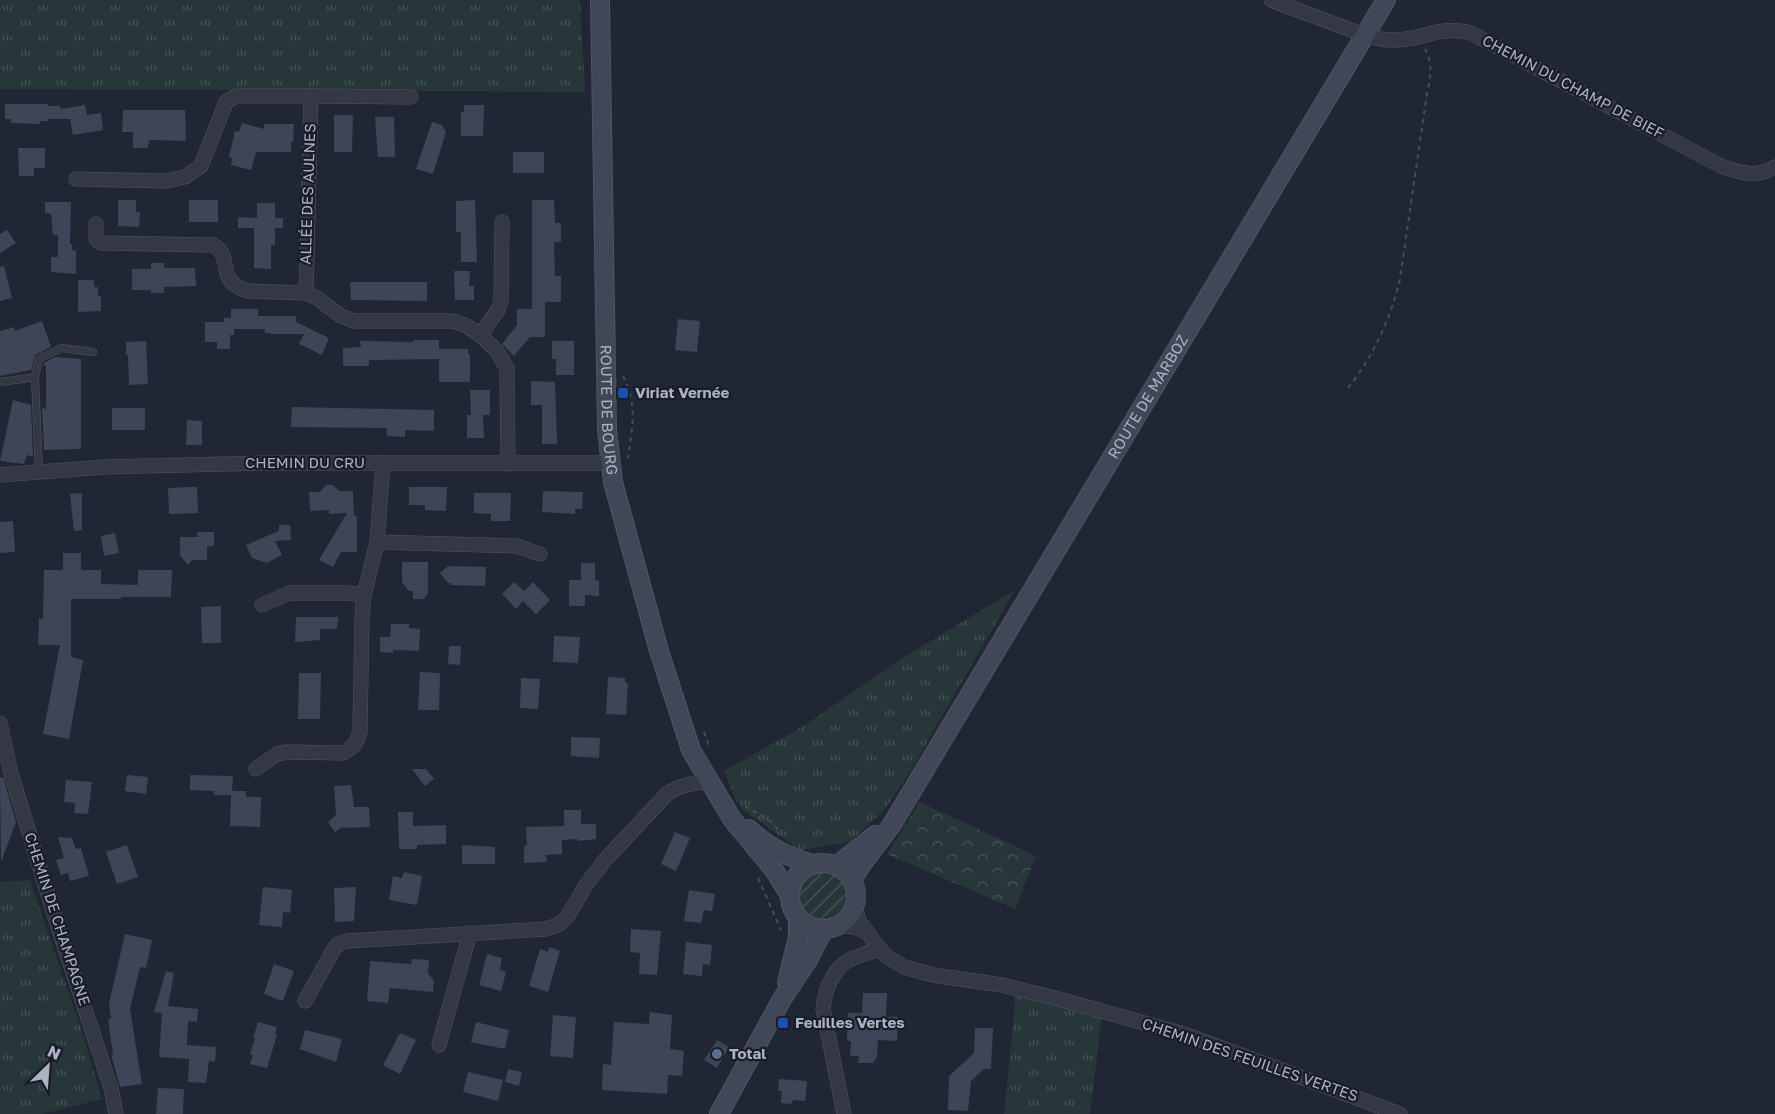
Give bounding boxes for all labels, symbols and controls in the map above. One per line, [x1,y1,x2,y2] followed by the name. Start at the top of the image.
[1480,31,1667,142] street label: CHEMIN DU CHAMP DE BIEF
[296,123,318,265] street label: ALLÉE DES AULNES
[1103,331,1191,461] street label: ROUTE DE MARBOZ
[598,344,622,476] street label: ROUTE DE BOURG
[635,383,730,401] place label: Viriat Vernée
[616,386,630,400] marker: Viriat Vernée
[245,453,365,471] street label: CHEMIN DU CRU
[21,830,94,1008] street label: CHEMIN DE CHAMPAGNE
[795,1013,905,1031] place label: Feuilles Vertes
[1140,1014,1361,1105] street label: CHEMIN DES FEUILLES VERTES
[776,1016,790,1030] marker: Feuilles Vertes
[18,1036,78,1096] north arrow
[45,1041,64,1064] text: N
[729,1044,766,1062] place label: Total
[710,1047,724,1061] marker: Total

